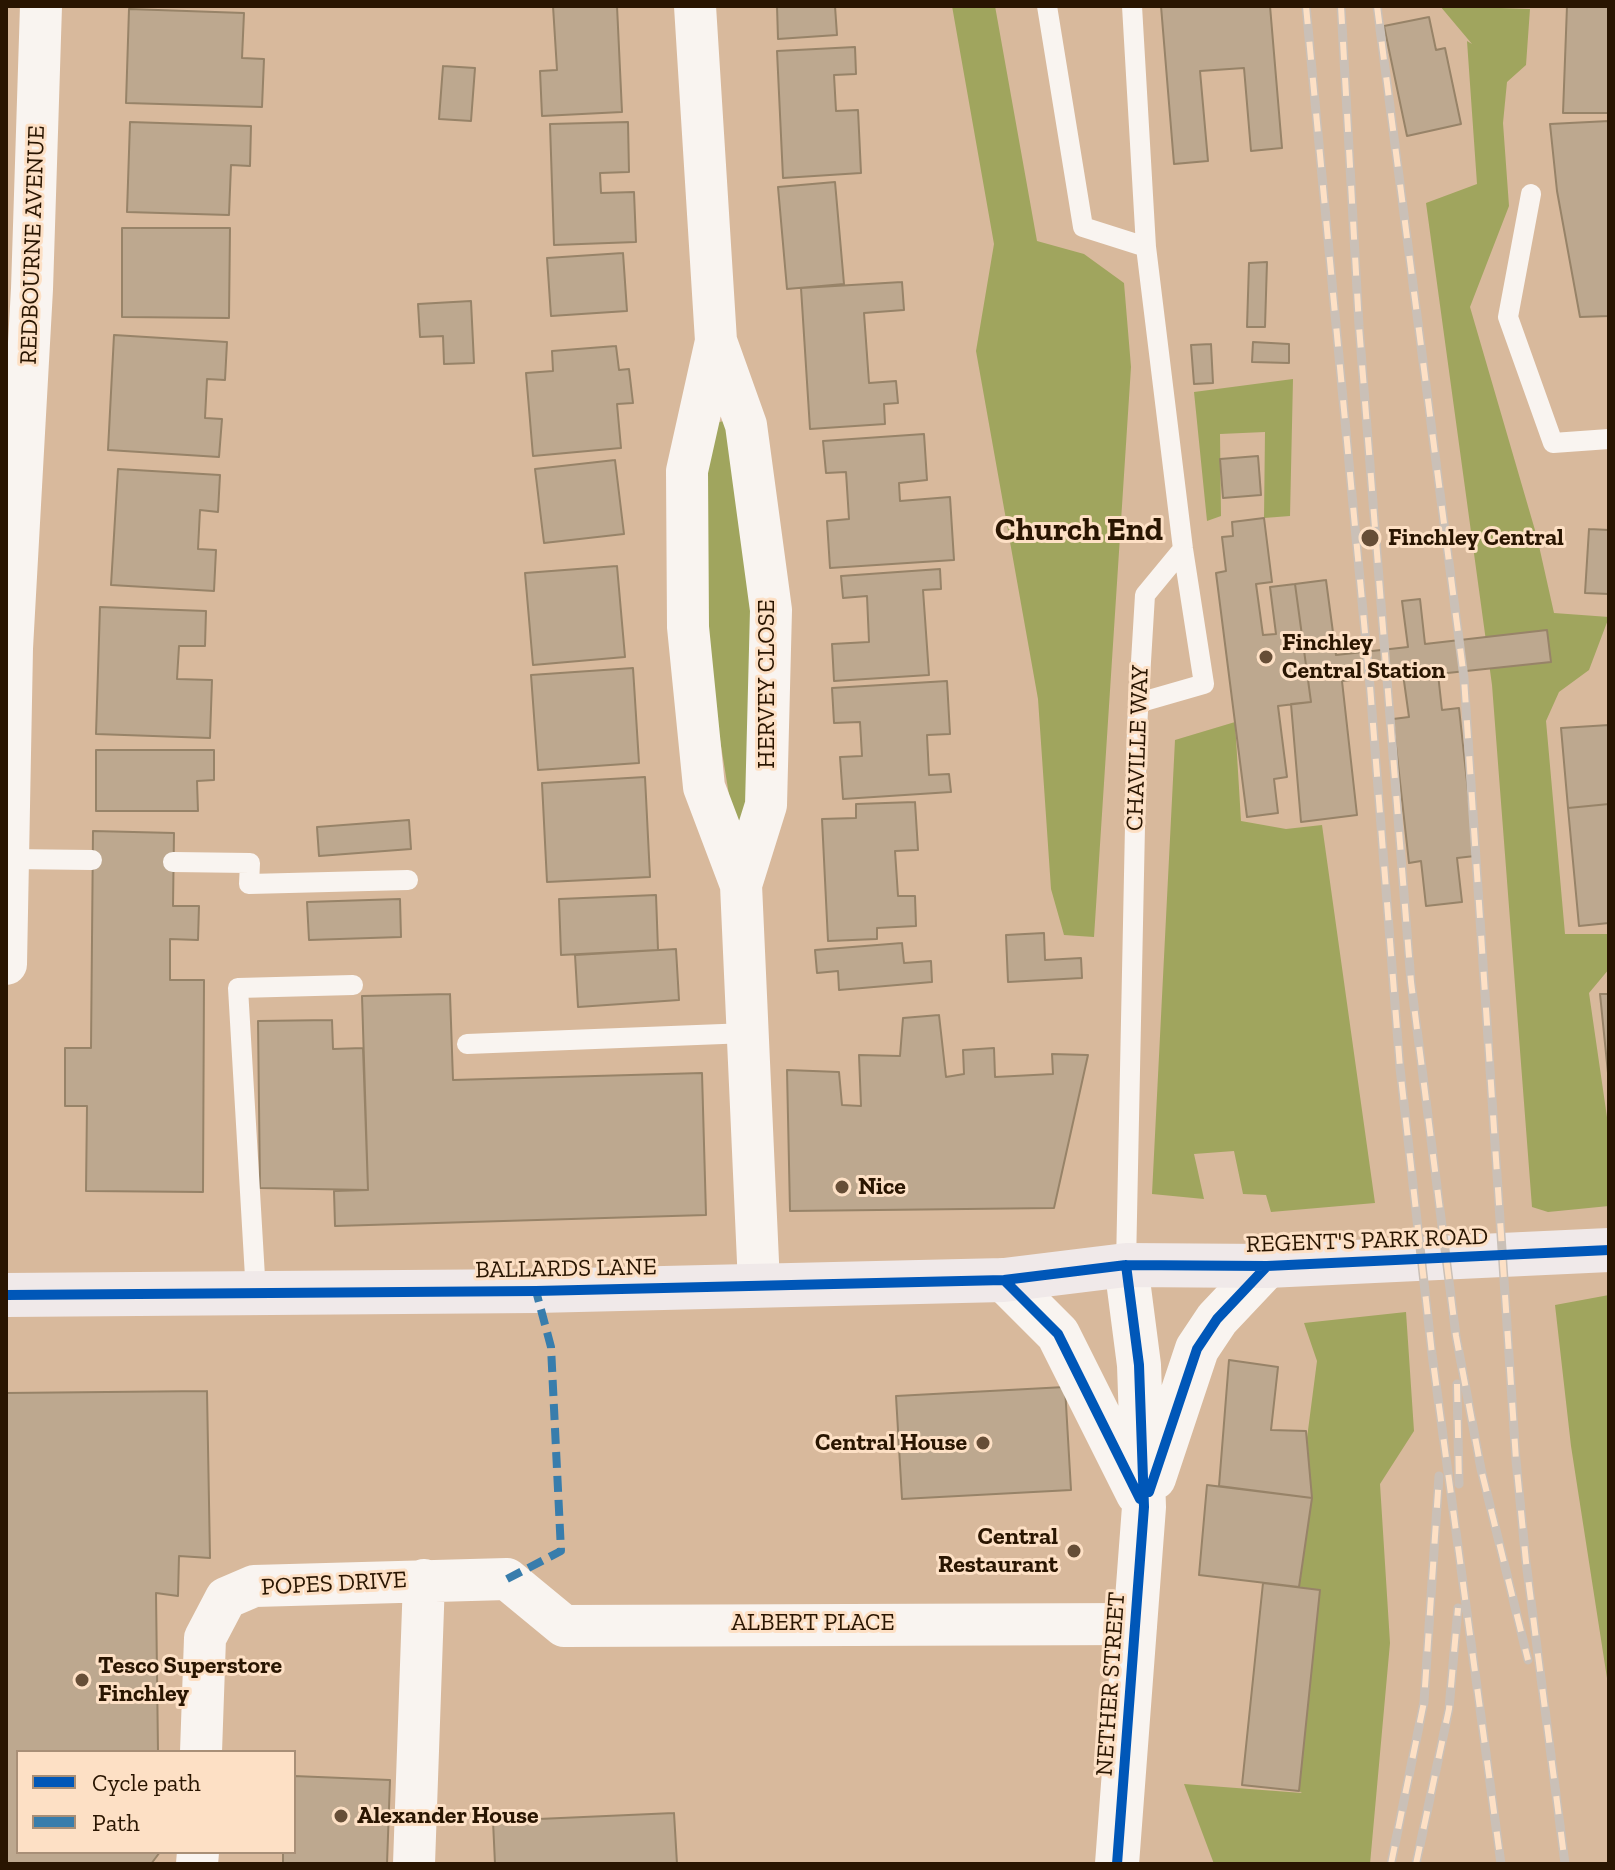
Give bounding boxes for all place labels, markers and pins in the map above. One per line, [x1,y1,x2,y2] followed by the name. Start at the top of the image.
[1388,524,1564,552] place label: Finchley Central
[1359,527,1381,549] marker: Finchley Central
[1282,629,1445,685] place label: Finchley Central Station
[1257,648,1275,666] marker: Finchley Central Station
[858,1173,906,1201] place label: Nice
[833,1178,851,1196] marker: Nice
[815,1429,967,1457] place label: Central House
[974,1434,992,1452] marker: Central House
[938,1523,1058,1579] place label: Central Restaurant
[1065,1542,1083,1560] marker: Central Restaurant
[98,1652,282,1708] place label: Tesco Superstore Finchley
[73,1671,91,1689] marker: Tesco Superstore Finchley
[357,1802,539,1830] place label: Alexander House
[332,1807,350,1825] marker: Alexander House

